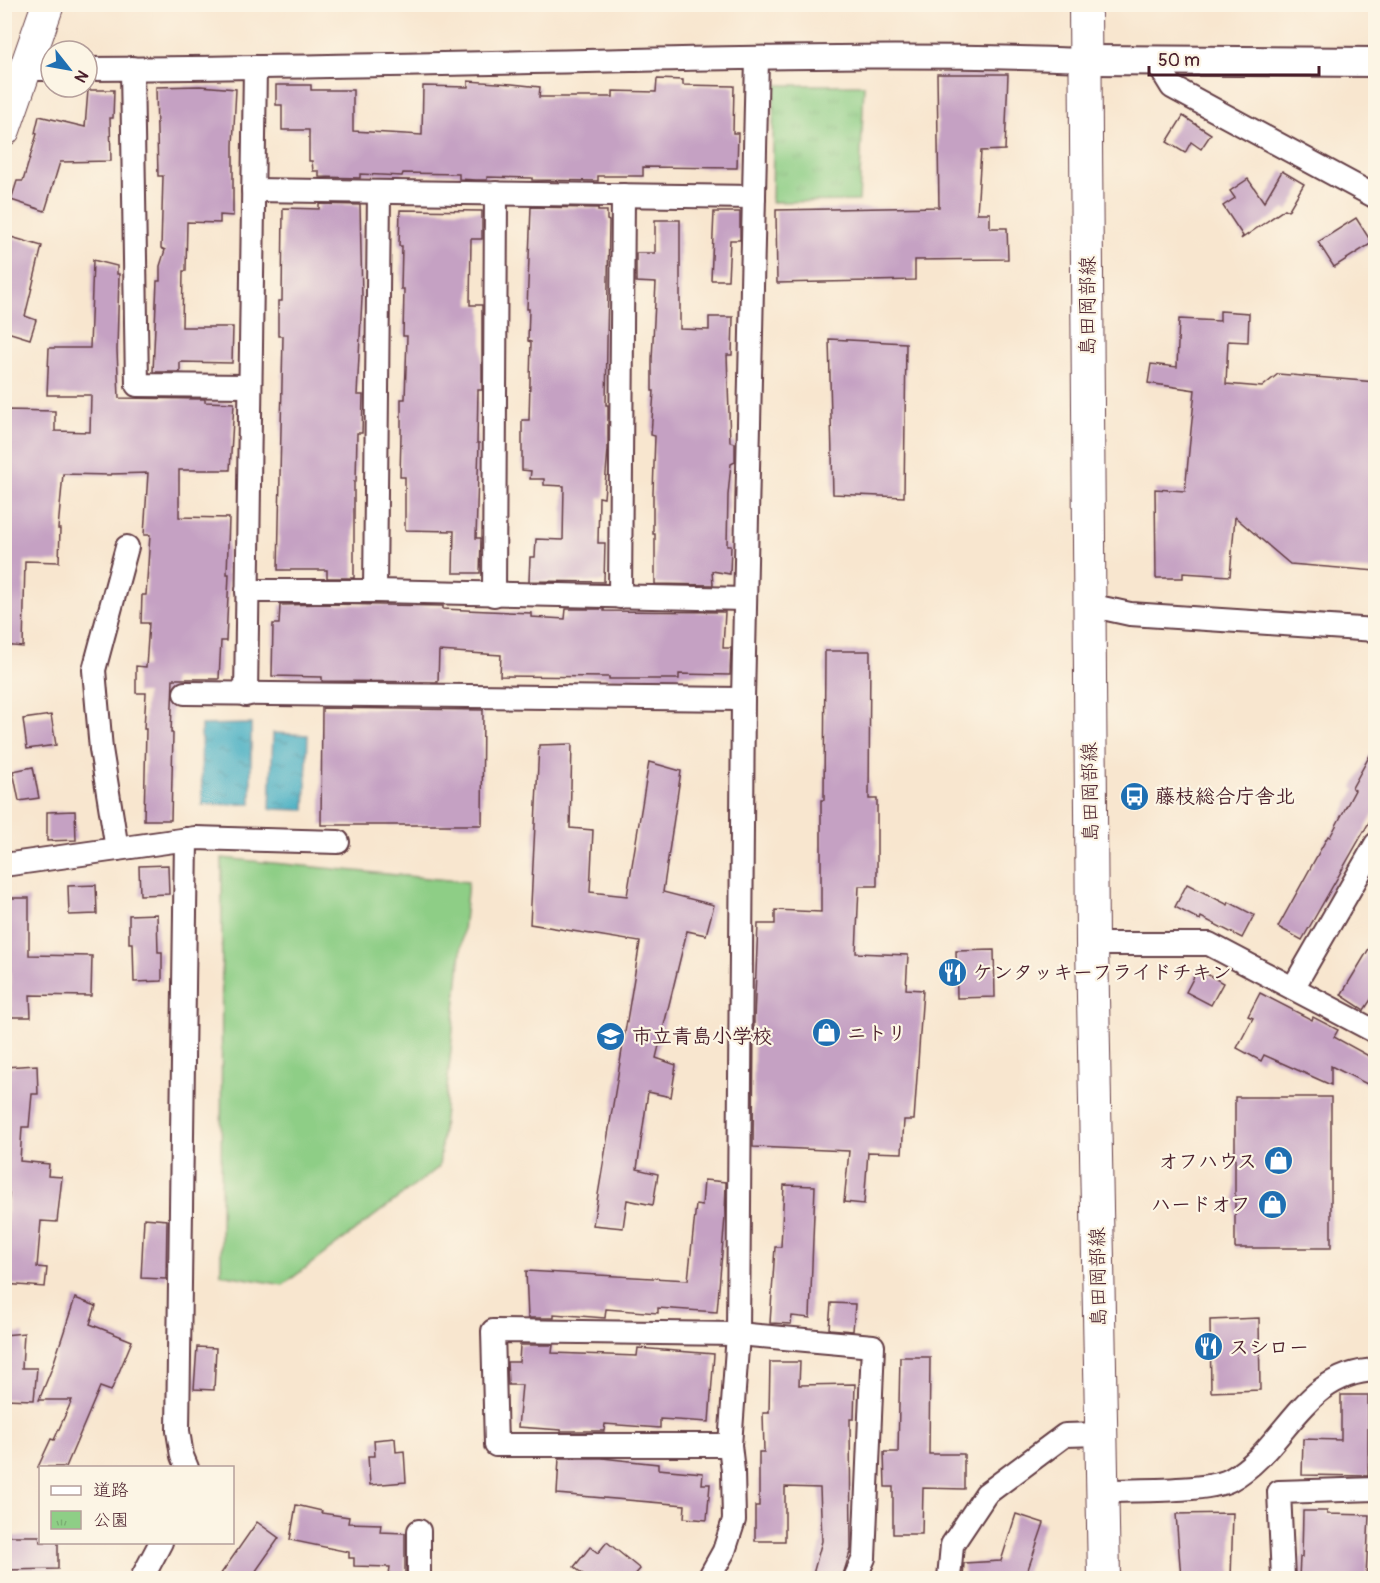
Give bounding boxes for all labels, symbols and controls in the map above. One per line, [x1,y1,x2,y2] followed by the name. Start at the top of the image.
[39,39,99,99] north arrow
[1149,39,1318,77] scale bar
[1158,49,1200,72] text: 50 m
[70,66,92,86] text: N
[1075,256,1100,356] street label: 島田岡部線
[1077,742,1103,842] street label: 島田岡部線
[1118,780,1150,812] bus stop icon: 藤枝総合庁舎北
[1155,784,1295,809] place label: 藤枝総合庁舎北
[936,956,968,988] restaurant icon: ケンタッキーフライドチキン
[973,960,1232,985] place label: ケンタッキーフライドチキン
[810,1017,842,1049] shop icon: ニトリ
[595,1020,627,1052] school or university icon: 市立青島小学校
[847,1021,907,1046] place label: ニトリ
[632,1024,772,1049] place label: 市立青島小学校
[1262,1145,1294,1177] shop icon: オフハウス
[1158,1149,1257,1174] place label: オフハウス
[1256,1188,1288,1220] shop icon: ハードオフ
[1151,1192,1251,1217] place label: ハードオフ
[1085,1227,1111,1327] street label: 島田岡部線
[1192,1331,1224,1363] restaurant icon: スシロー
[1229,1335,1309,1360] place label: スシロー
[39,1466,234,1544] legend
[93,1479,129,1502] text: 道路
[93,1509,129,1532] text: 公園

